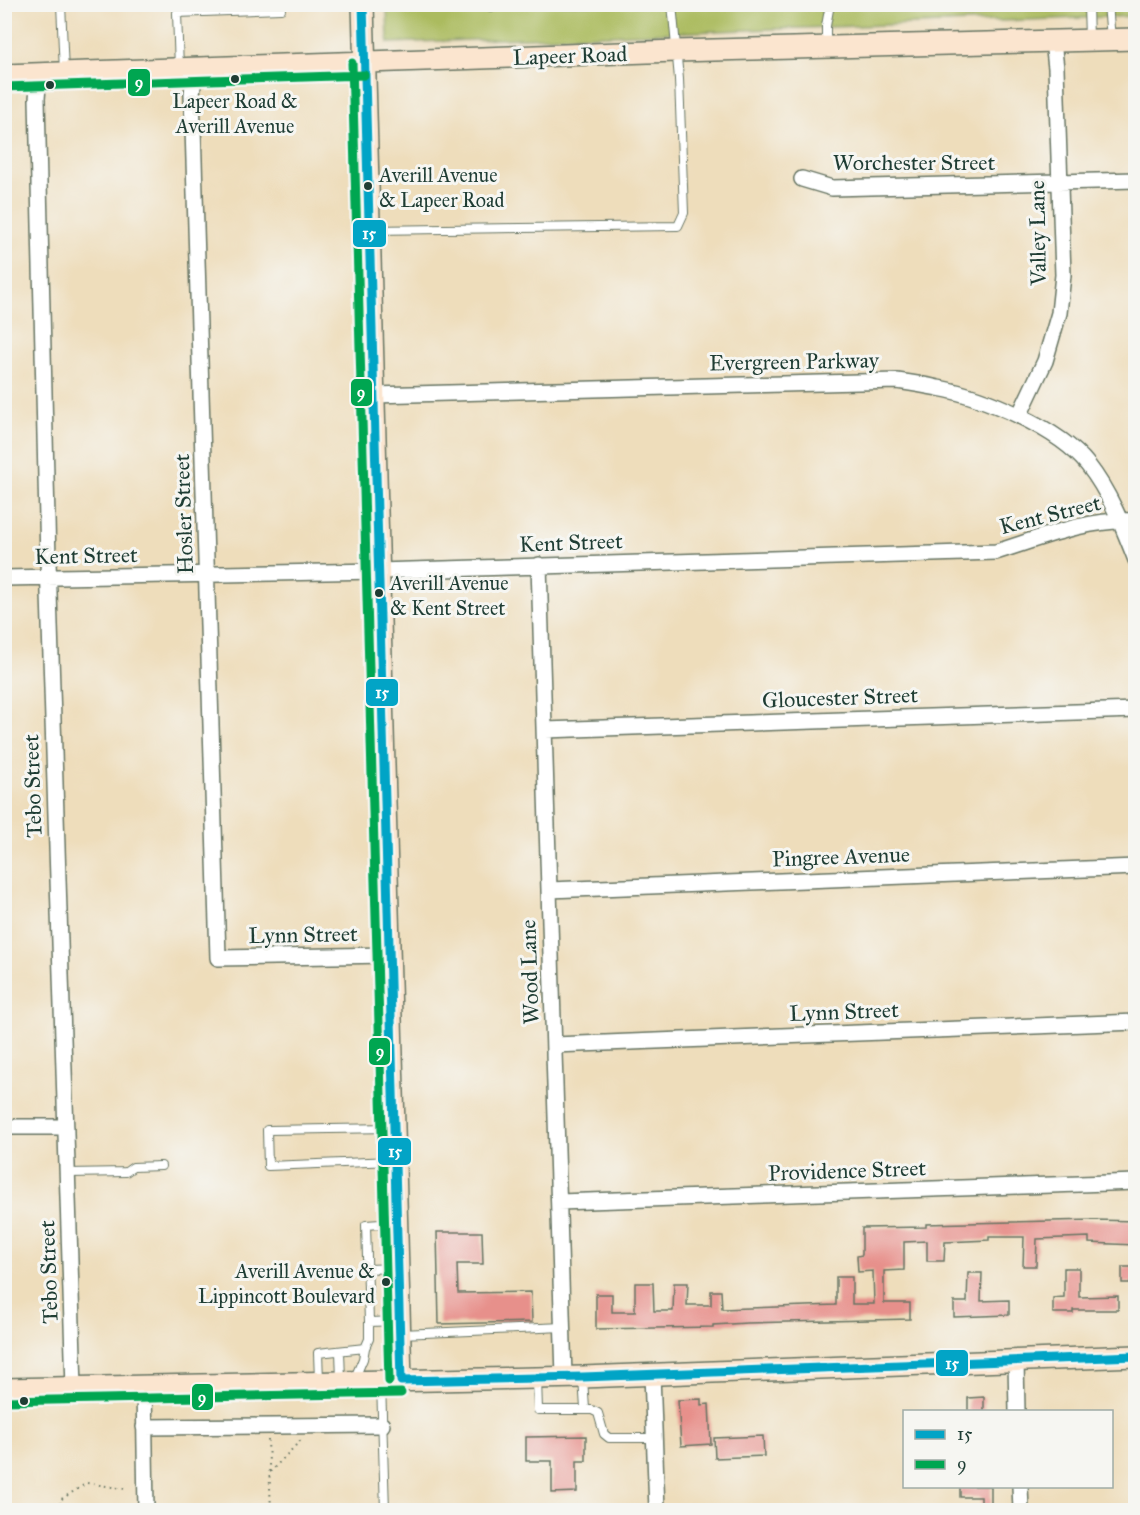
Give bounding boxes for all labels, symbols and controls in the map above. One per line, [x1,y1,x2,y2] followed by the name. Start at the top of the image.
[512,40,628,71] street label: Lapeer Road
[127,68,151,97] line badge: 9
[135,73,143,93] text: 9
[229,73,241,85] marker: Lapeer Road & Averill Avenue
[44,79,56,91] unlabelled marker
[172,89,298,138] place label: Lapeer Road & Averill Avenue
[833,149,995,176] street label: Worchester Street
[378,163,505,212] place label: Averill Avenue & Lapeer Road
[362,180,374,192] marker: Averill Avenue & Lapeer Road
[1023,180,1052,287] street label: Valley Lane
[352,219,387,248] line badge: 15
[362,224,376,243] text: 15
[709,347,880,376] street label: Evergreen Parkway
[350,378,373,407] line badge: 9
[357,383,365,403] text: 9
[168,453,199,575] street label: Hosler Street
[997,489,1104,540] street label: Kent Street
[519,527,623,558] street label: Kent Street
[34,541,138,570] street label: Kent Street
[389,571,509,620] place label: Averill Avenue & Kent Street
[373,587,385,599] marker: Averill Avenue & Kent Street
[365,678,399,707] line badge: 15
[762,681,919,714] street label: Gloucester Street
[375,683,389,702] text: 15
[17,733,48,838] street label: Tebo Street
[772,841,910,872] street label: Pingree Avenue
[514,919,545,1025] street label: Wood Lane
[248,920,358,949] street label: Lynn Street
[789,996,899,1027] street label: Lynn Street
[368,1037,391,1066] line badge: 9
[376,1042,384,1062] text: 9
[377,1137,412,1166] line badge: 15
[388,1142,402,1161] text: 15
[767,1154,927,1187] street label: Providence Street
[33,1219,64,1324] street label: Tebo Street
[198,1259,375,1308] place label: Averill Avenue & Lippincott Boulevard
[380,1276,392,1288] marker: Averill Avenue & Lippincott Boulevard
[935,1349,969,1377] line badge: 15
[945,1354,959,1373] text: 15
[191,1383,214,1411] line badge: 9
[198,1388,206,1408] text: 9
[18,1395,30,1407] unlabelled marker
[903,1410,1113,1488] legend
[957,1423,973,1445] text: 15
[957,1453,967,1475] text: 9

